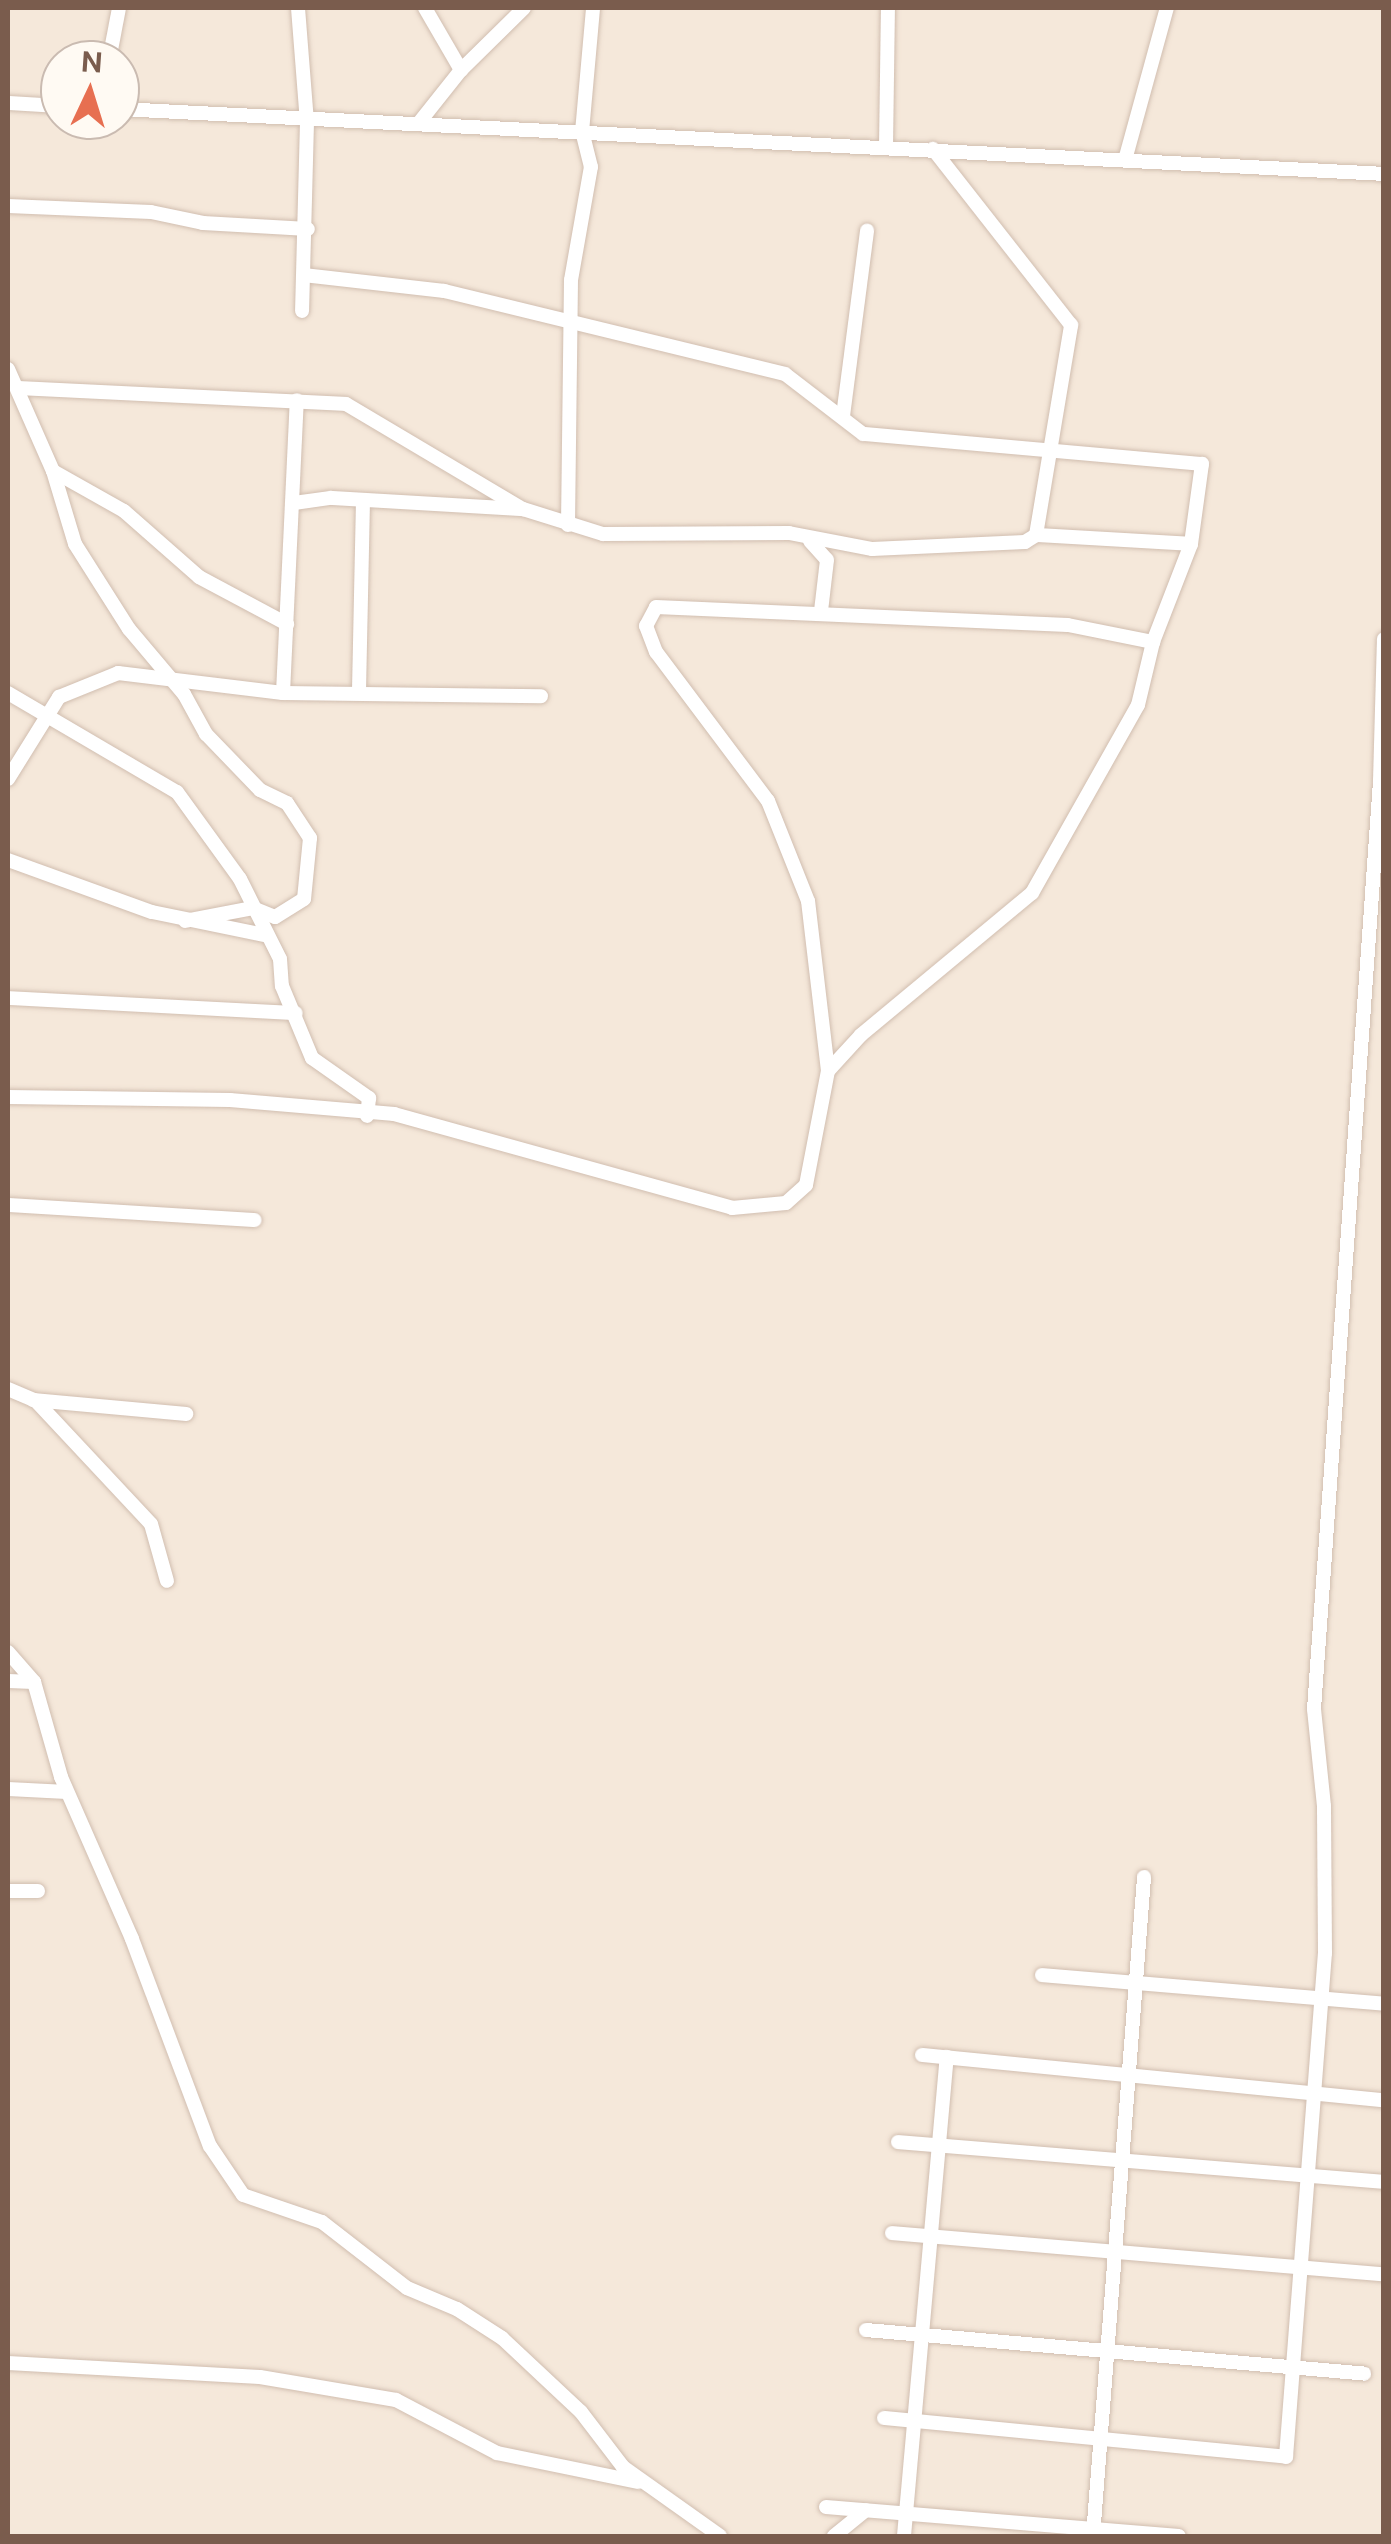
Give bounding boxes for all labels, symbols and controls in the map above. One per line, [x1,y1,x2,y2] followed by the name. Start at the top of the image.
[40,40,140,140] north arrow
[80,44,104,79] text: N

